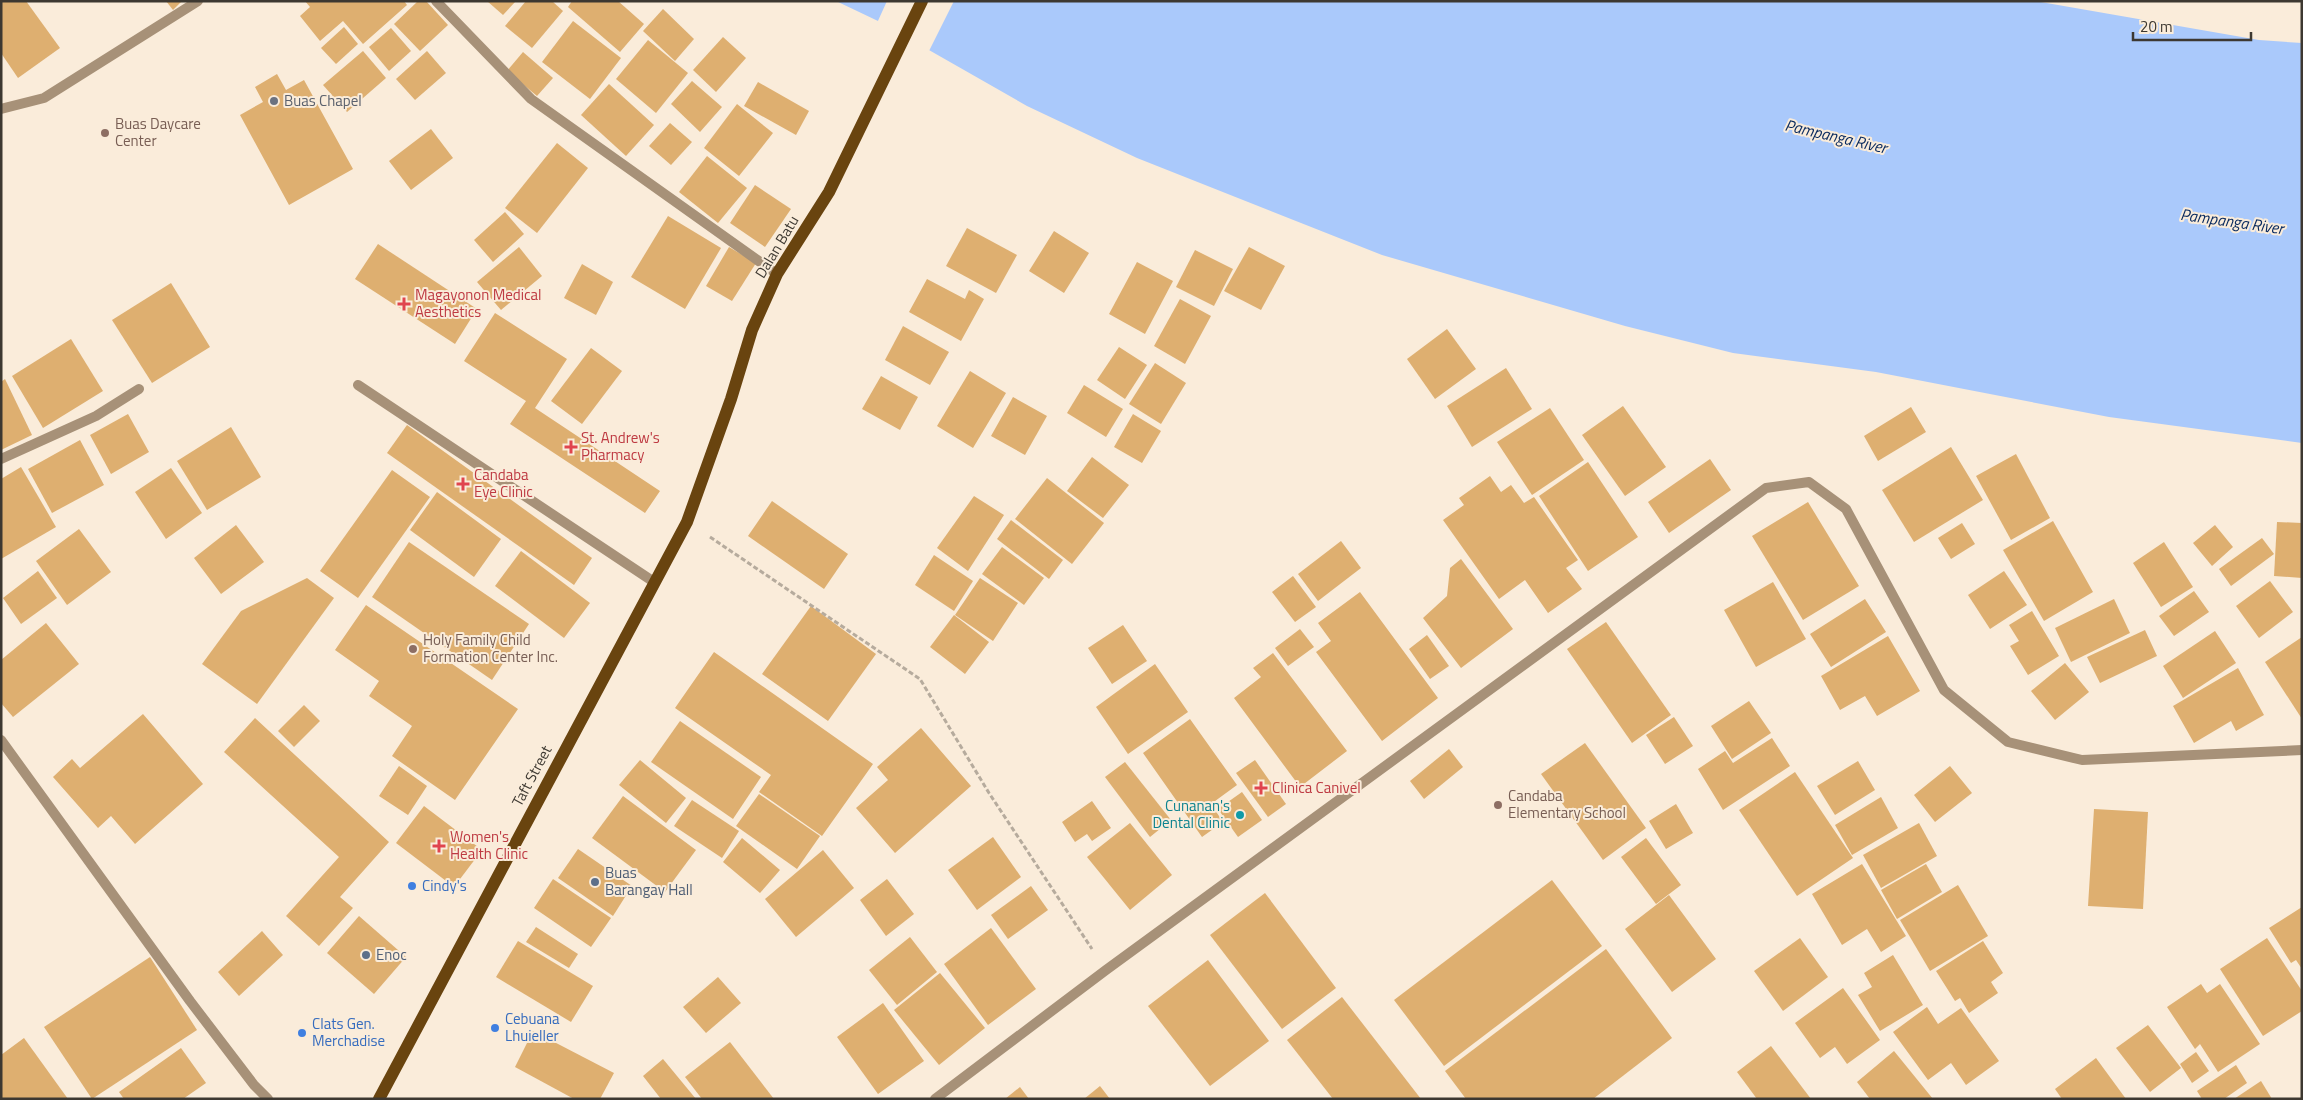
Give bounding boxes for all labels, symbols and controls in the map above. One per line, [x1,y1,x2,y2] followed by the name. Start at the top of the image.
[2133,10,2250,42] scale bar
[2140,15,2173,38] text: 20 m
[284,89,362,112] place label: Buas Chapel
[268,95,280,107] marker: Buas Chapel
[115,112,201,152] place label: Buas Daycare Center
[1783,113,1891,160] water label: Pampanga River
[99,127,111,139] marker: Buas Daycare Center
[2179,202,2287,240] water label: Pampanga River
[749,211,804,282] street label: Dalan Batu
[415,283,541,323] place label: Magayonon Medical Aesthetics
[397,297,411,311] marker: Magayonon Medical Aesthetics
[581,426,660,466] place label: St. Andrew's Pharmacy
[565,441,577,453] marker: St. Andrew's Pharmacy
[474,463,533,503] place label: Candaba Eye Clinic
[456,477,470,491] marker: Candaba Eye Clinic
[423,628,558,668] place label: Holy Family Child Formation Center Inc.
[407,643,419,655] marker: Holy Family Child Formation Center Inc.
[506,740,558,810] street label: Taft Street
[1272,776,1361,799] place label: Clinica Canivel
[1254,781,1268,795] marker: Clinica Canivel
[1508,784,1626,824] place label: Candaba Elementary School
[1152,794,1230,834] place label: Cunanan's Dental Clinic
[1492,799,1504,811] marker: Candaba Elementary School
[1234,809,1246,821] marker: Cunanan's Dental Clinic
[450,825,528,865] place label: Women's Health Clinic
[432,839,446,853] marker: Women's Health Clinic
[605,861,693,901] place label: Buas Barangay Hall
[422,874,467,897] place label: Cindy's
[589,876,601,888] marker: Buas Barangay Hall
[406,880,418,892] marker: Cindy's
[376,943,407,966] place label: Enoc
[360,949,372,961] marker: Enoc
[505,1007,560,1047] place label: Cebuana Lhuieller
[312,1012,385,1052] place label: Clats Gen. Merchadise
[489,1022,501,1034] marker: Cebuana Lhuieller
[296,1027,308,1039] marker: Clats Gen. Merchadise

